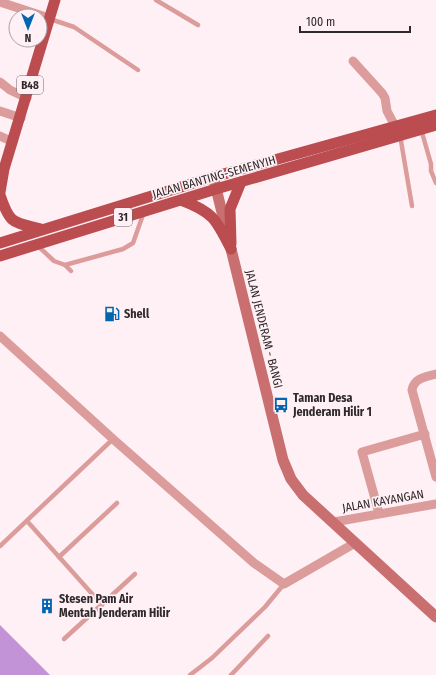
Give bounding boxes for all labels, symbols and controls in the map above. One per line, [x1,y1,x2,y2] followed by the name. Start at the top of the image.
[8,8,48,48] north arrow
[300,8,410,34] scale bar
[306,15,335,29] text: 100 m
[25,31,31,44] text: N
[17,76,43,94] road number: B48
[151,153,277,201] street label: JALAN BANTING-SEMENYIH
[114,208,132,226] road number: 31
[242,268,286,390] street label: JALAN JENDERAM - BANGI
[103,305,121,323] fuel station icon: Shell
[124,307,150,321] place label: Shell
[292,391,372,419] place label: Taman Desa Jenderam Hilir 1
[272,396,290,414] bus stop icon: Taman Desa Jenderam Hilir 1
[341,487,425,515] street label: JALAN KAYANGAN
[59,592,171,620] place label: Stesen Pam Air Mentah Jenderam Hilir
[38,597,56,615] building icon: Stesen Pam Air Mentah Jenderam Hilir

